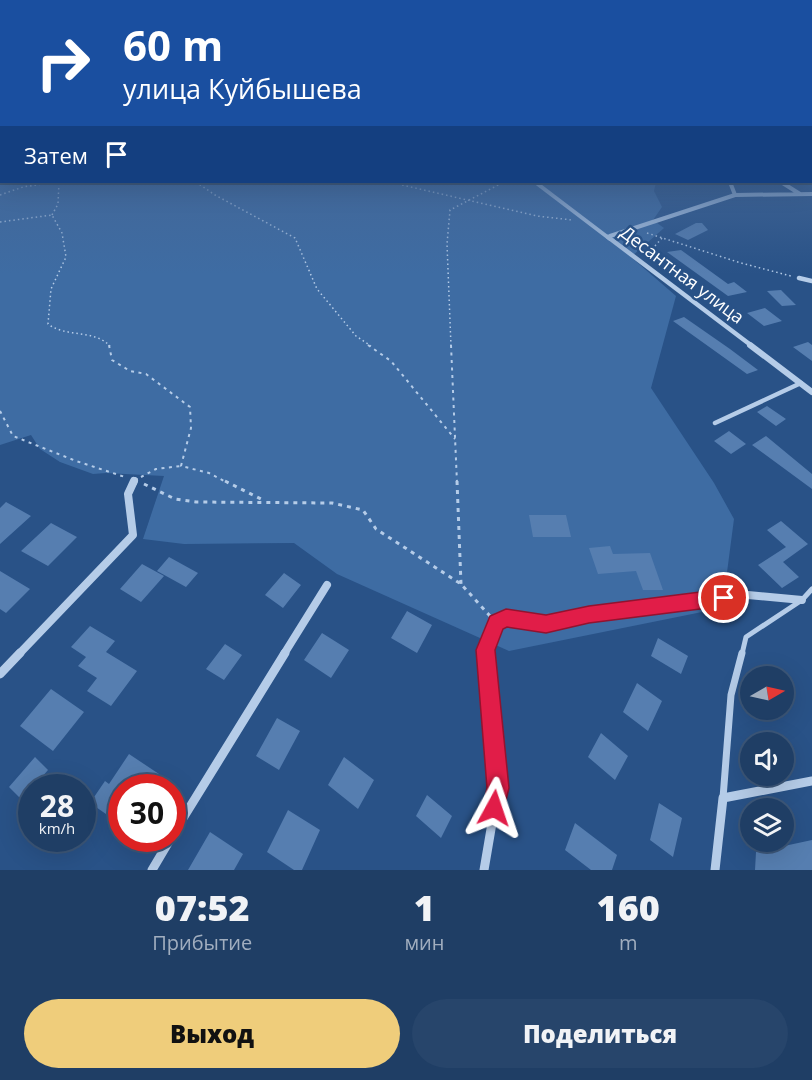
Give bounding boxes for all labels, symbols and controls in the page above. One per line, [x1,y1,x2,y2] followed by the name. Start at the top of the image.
[123,16,223,73] text: 60 m
[24,24,102,102] icon: right
[123,70,362,107] text: улица Куйбышева
[100,138,133,171] icon: arrive
[24,140,88,170] text: Затем
[616,220,749,329] street label: Десантная улица
[698,572,749,623] pin
[707,581,740,614] icon: arrive
[740,666,794,720] north arrow
[740,666,794,852] map controls
[740,732,794,786] button: sound
[108,774,186,852] speed limit sign: 30
[462,776,526,840] position arrow
[40,785,74,826] text: 28
[740,798,794,852] button: layers
[39,818,75,838] text: km/h
[155,883,250,932] text: 07:52
[414,883,435,932] text: 1
[597,883,660,932] text: 160
[152,929,252,956] text: Прибытие
[404,929,444,956] text: мин
[619,929,637,956] text: m
[24,999,400,1068] button: Выход
[412,999,788,1068] button: Поделиться

